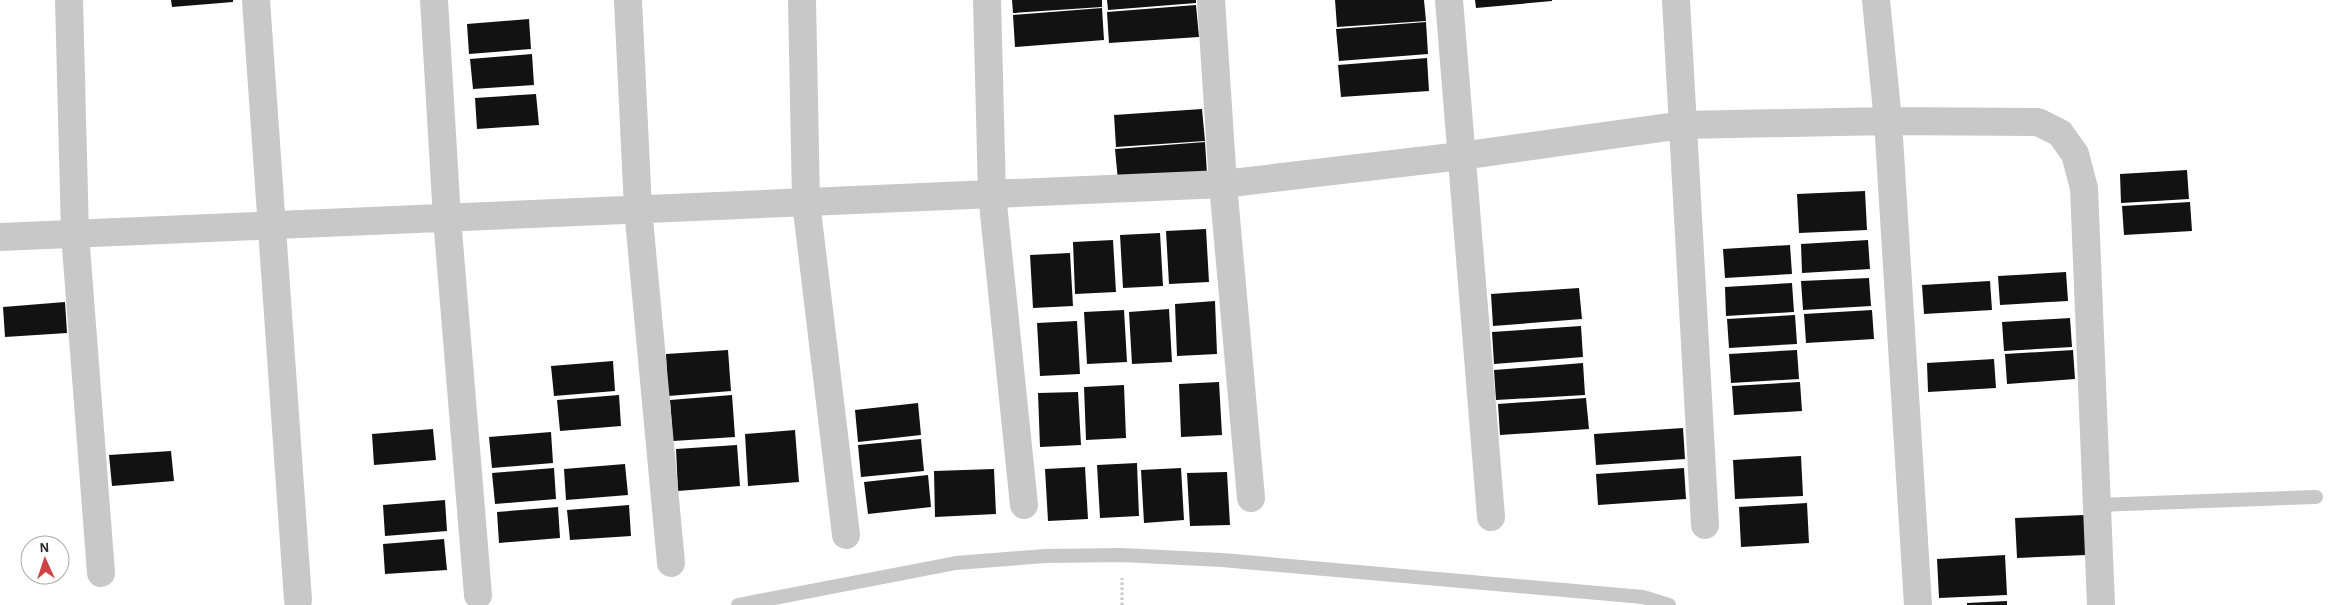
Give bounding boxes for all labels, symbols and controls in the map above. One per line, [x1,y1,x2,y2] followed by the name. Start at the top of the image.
[20,535,70,585] north arrow
[39,541,50,555] text: N

